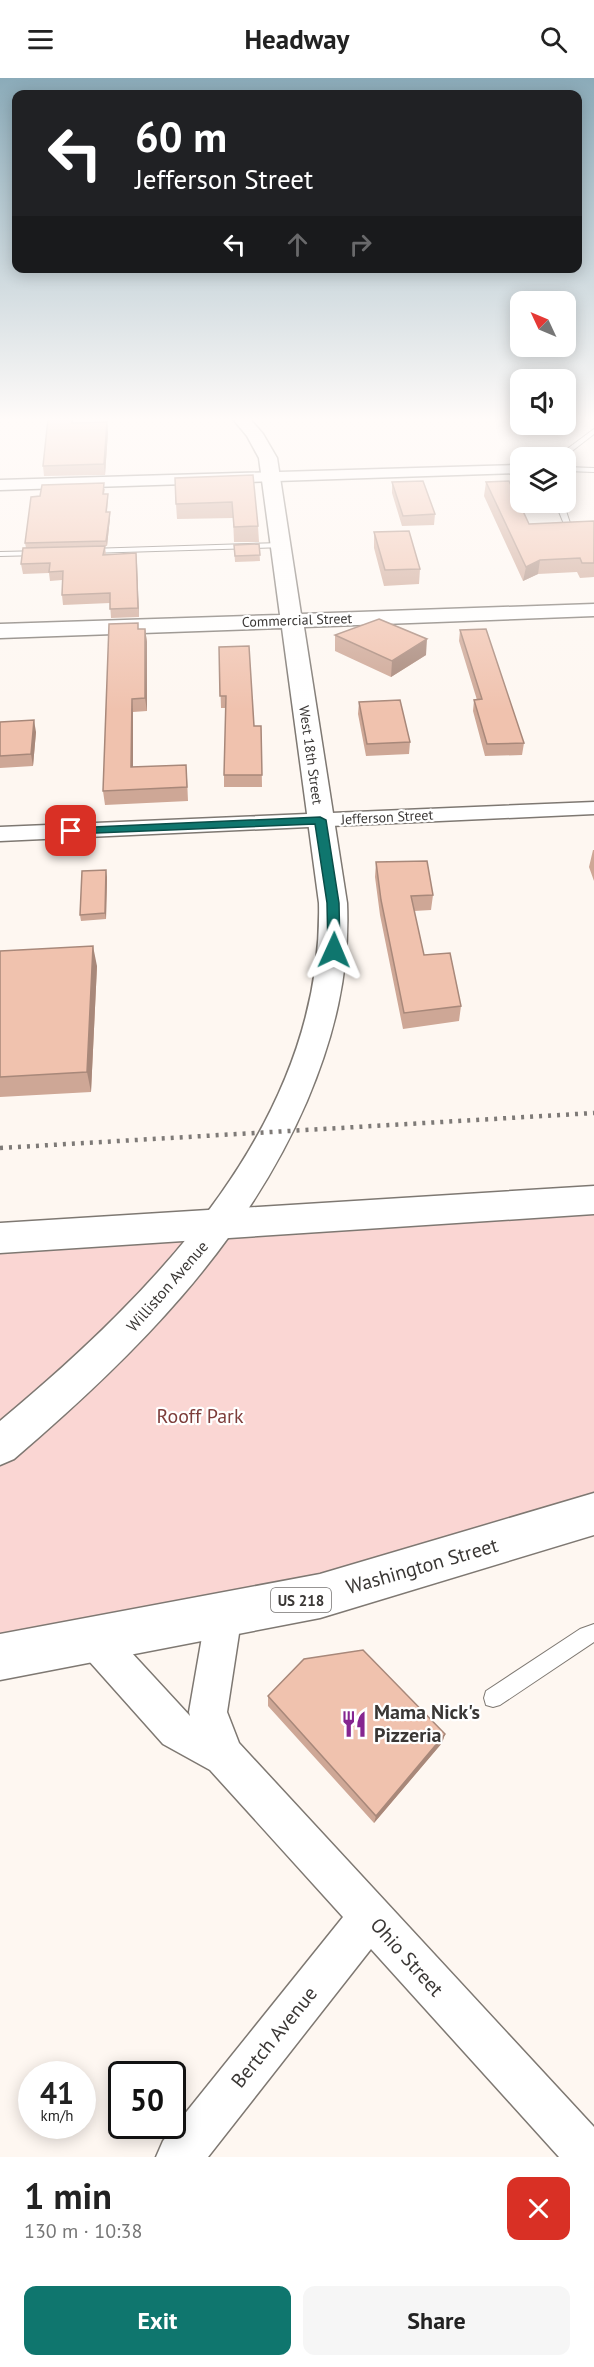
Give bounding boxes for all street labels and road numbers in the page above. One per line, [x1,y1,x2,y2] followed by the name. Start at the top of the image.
[242,609,353,631] street label: Commercial Street
[295,704,327,806] street label: West 18th Street
[339,806,434,828] street label: Jefferson Street
[122,1236,212,1336] street label: Williston Avenue
[343,1532,501,1600] street label: Washington Street
[271,1588,331,1612] road number: US 218
[365,1912,449,2002] street label: Ohio Street
[225,1981,323,2093] street label: Bertch Avenue

